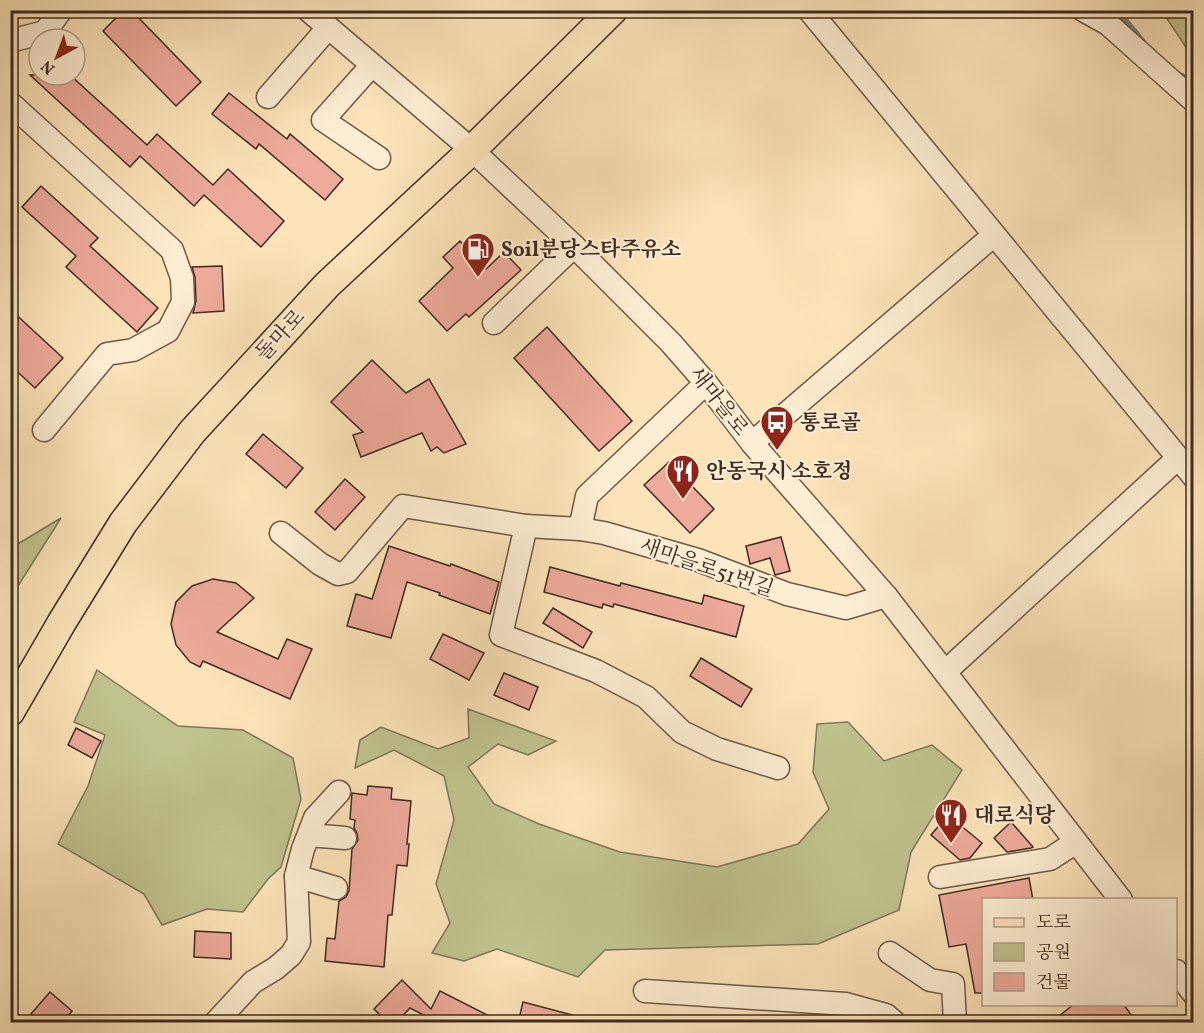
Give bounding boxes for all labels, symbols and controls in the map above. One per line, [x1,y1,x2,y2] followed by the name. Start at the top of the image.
[27,27,87,87] north arrow
[37,54,60,79] text: N
[460,231,496,278] fuel station icon: Soil분당스타주유소
[501,236,681,265] place label: Soil분당스타주유소
[250,304,312,368] street label: 돌마로
[681,361,754,443] street label: 새마을로
[759,404,795,451] bus stop icon: 통로골
[800,409,861,438] place label: 통로골
[665,453,701,500] restaurant icon: 안동국시 소호정
[706,458,852,487] place label: 안동국시 소호정
[636,532,777,605] street label: 새마을로51번길
[933,797,969,844] restaurant icon: 대로식당
[974,802,1056,831] place label: 대로식당
[982,898,1177,1006] legend
[1036,911,1071,936] text: 도로
[1036,941,1071,966] text: 공원
[1036,971,1071,996] text: 건물

